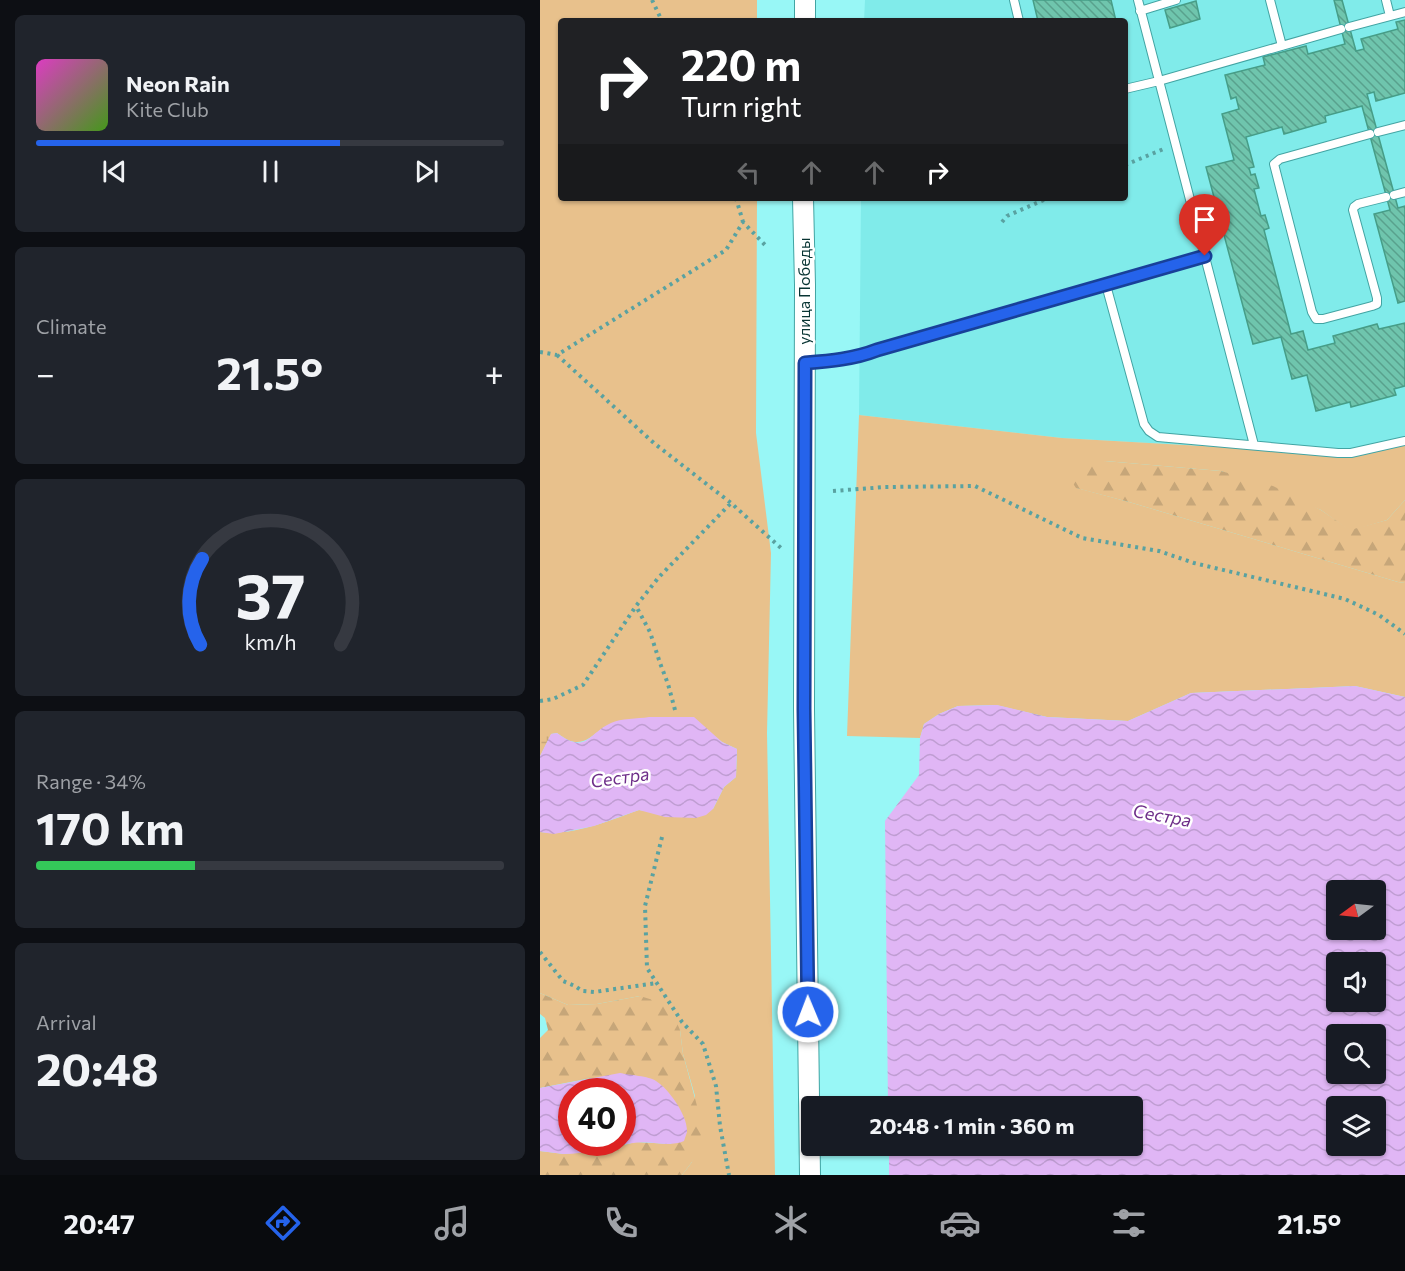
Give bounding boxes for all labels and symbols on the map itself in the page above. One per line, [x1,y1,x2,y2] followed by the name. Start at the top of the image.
[1179,194,1230,256] pin
[794,237,813,345] street label: улица Победы
[589,762,651,792] water label: Сестра
[1131,799,1193,831] water label: Сестра
[1326,880,1386,940] north arrow
[776,980,840,1044] position arrow
[558,1078,636,1156] speed limit sign: 40

